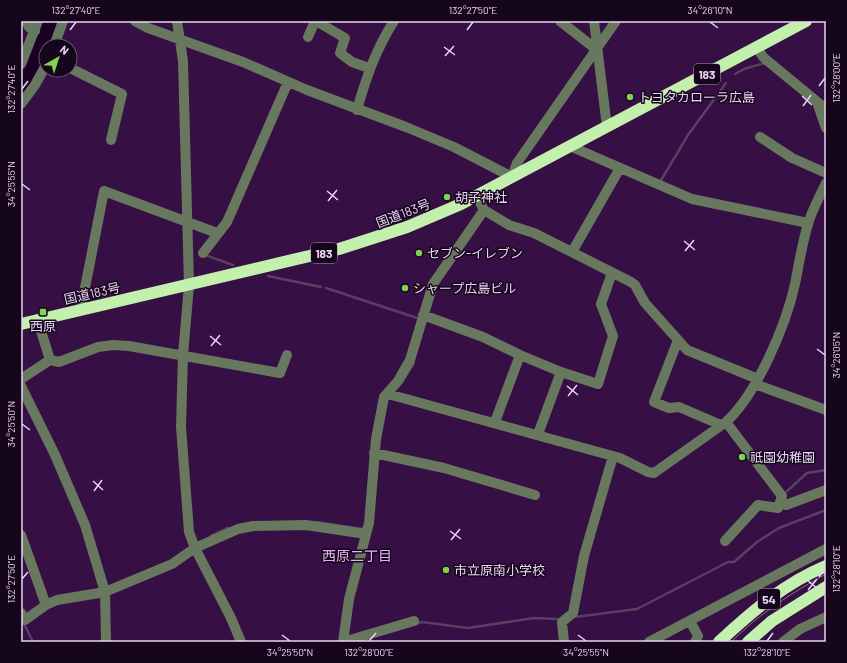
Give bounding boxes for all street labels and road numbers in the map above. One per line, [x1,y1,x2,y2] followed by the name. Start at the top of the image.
[694,64,720,84] road number: 183
[374,195,432,231] street label: 国道183号
[311,243,337,263] road number: 183
[62,279,122,307] street label: 国道183号
[758,589,780,609] road number: 54

